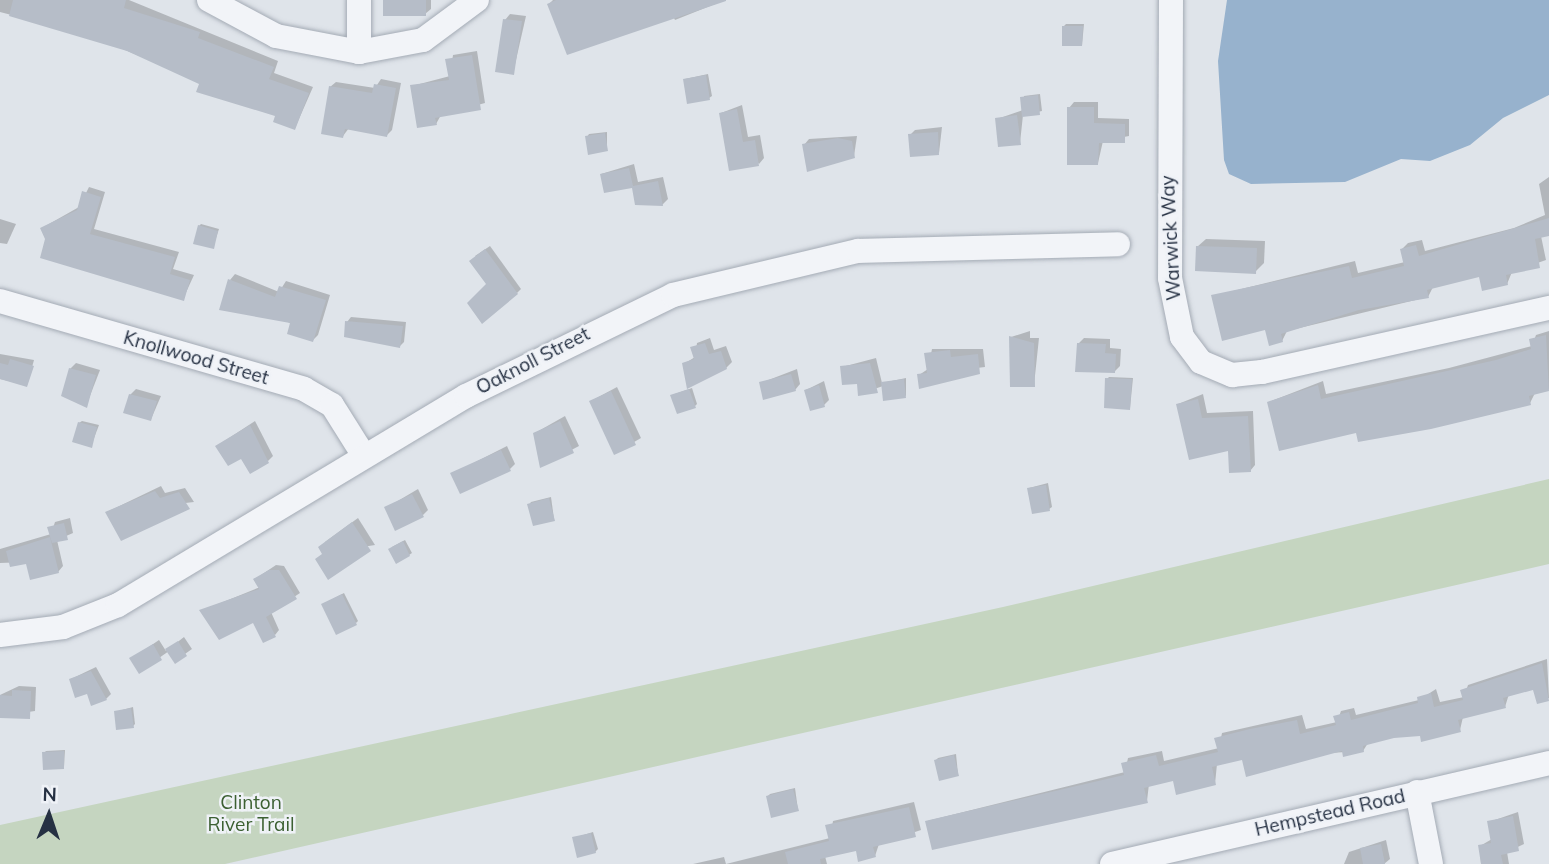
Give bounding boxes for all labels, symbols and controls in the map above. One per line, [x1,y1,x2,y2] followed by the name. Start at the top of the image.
[1156,175,1186,301] street label: Warwick Way
[472,323,594,399] street label: Oaknoll Street
[121,326,271,390] street label: Knollwood Street
[14,780,84,850] north arrow
[42,782,57,806] text: N
[1253,785,1407,841] street label: Hempstead Road
[207,792,295,836] park label: Clinton River Trail

